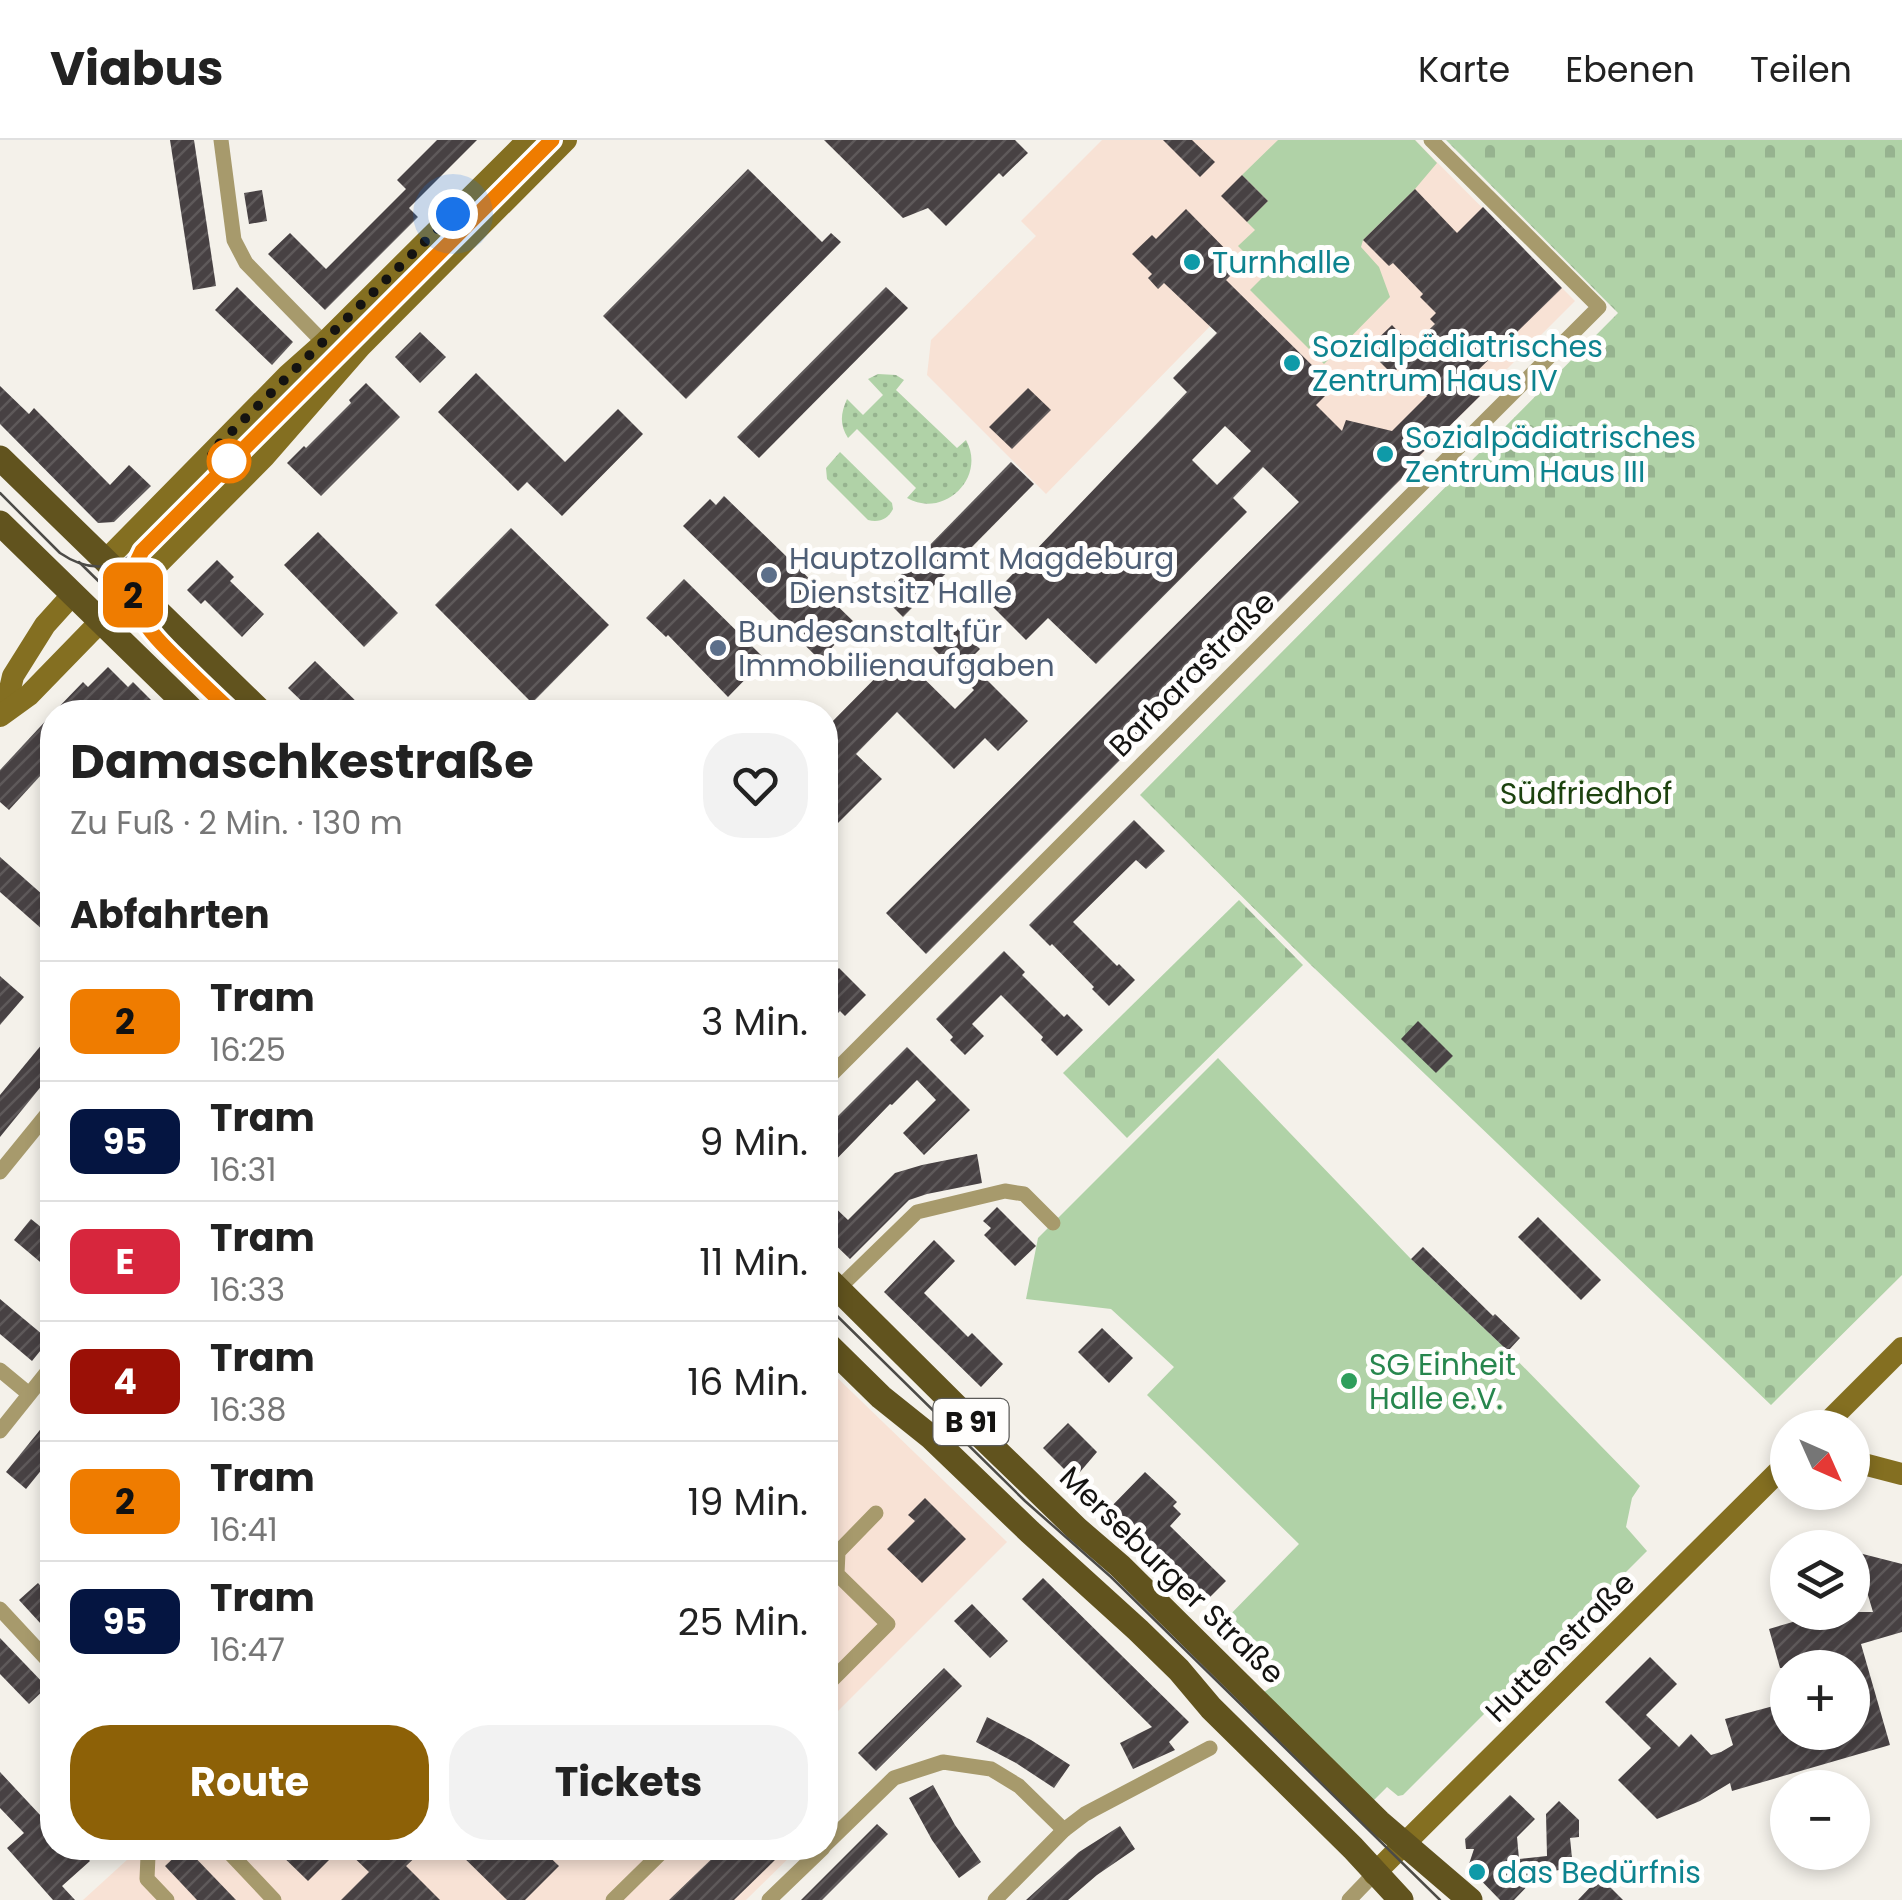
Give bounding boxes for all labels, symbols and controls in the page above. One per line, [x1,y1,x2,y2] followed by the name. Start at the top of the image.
[50,35,224,102] text: Viabus
[1418,45,1510,94] text: Karte
[1565,45,1695,94] text: Ebenen
[1750,45,1852,94] text: Teilen
[428,189,478,239] your location
[1212,241,1351,284] place label: Turnhalle
[1181,251,1203,273] marker: Turnhalle
[1312,325,1603,402] place label: Sozialpädiatrisches Zentrum Haus IV
[1281,352,1303,374] marker: Sozialpädiatrisches Zentrum Haus IV
[1405,416,1696,493] place label: Sozialpädiatrisches Zentrum Haus III
[208,440,250,482] unlabelled marker
[1374,443,1396,465] marker: Sozialpädiatrisches Zentrum Haus III
[789,537,1174,614] place label: Hauptzollamt Magdeburg Dienstsitz Halle
[100,562,166,628] line badge: 2
[758,564,780,586] marker: Hauptzollamt Magdeburg Dienstsitz Halle
[123,571,143,620] text: 2
[1099,581,1285,767] street label: Barbarastraße
[738,610,1055,687] place label: Bundesanstalt für Immobilienaufgaben
[707,637,729,659] marker: Bundesanstalt für Immobilienaufgaben
[70,728,534,795] text: Damaschkestraße
[703,733,808,838] button: heart
[1500,772,1672,815] park label: Südfriedhof
[70,800,403,845] text: Zu Fuß · 2 Min. · 130 m
[70,888,270,941] text: Abfahrten
[210,971,315,1024] text: Tram
[701,995,808,1048] text: 3 Min.
[115,997,135,1046] text: 2
[210,1027,286,1072] text: 16:25
[210,1091,315,1144] text: Tram
[700,1115,808,1168] text: 9 Min.
[103,1117,147,1166] text: 95
[210,1147,276,1192] text: 16:31
[210,1211,315,1264] text: Tram
[699,1235,808,1288] text: 11 Min.
[116,1237,134,1286] text: E
[210,1267,285,1312] text: 16:33
[210,1331,315,1384] text: Tram
[1369,1343,1516,1420] place label: SG Einheit Halle e.V.
[687,1355,808,1408] text: 16 Min.
[113,1357,137,1406] text: 4
[1338,1370,1360,1392] marker: SG Einheit Halle e.V.
[210,1387,286,1432] text: 16:38
[934,1399,1008,1445] road number: B 91
[1770,1410,1870,1510] north arrow
[1770,1410,1870,1870] map controls
[210,1451,315,1504] text: Tram
[1050,1456,1294,1694] street label: Merseburger Straße
[687,1475,808,1528] text: 19 Min.
[115,1477,135,1526] text: 2
[210,1507,278,1552] text: 16:41
[1770,1530,1870,1630] button: layers
[1475,1562,1645,1732] street label: Huttenstraße
[210,1571,315,1624] text: Tram
[678,1595,808,1648] text: 25 Min.
[103,1597,147,1646] text: 95
[210,1627,285,1672] text: 16:47
[1770,1650,1870,1750] button: +
[70,1725,429,1840] button: Route
[449,1725,808,1840] button: Tickets
[1770,1770,1870,1870] button: −
[1497,1851,1701,1894] place label: das Bedürfnis
[1466,1861,1488,1883] marker: das Bedürfnis

